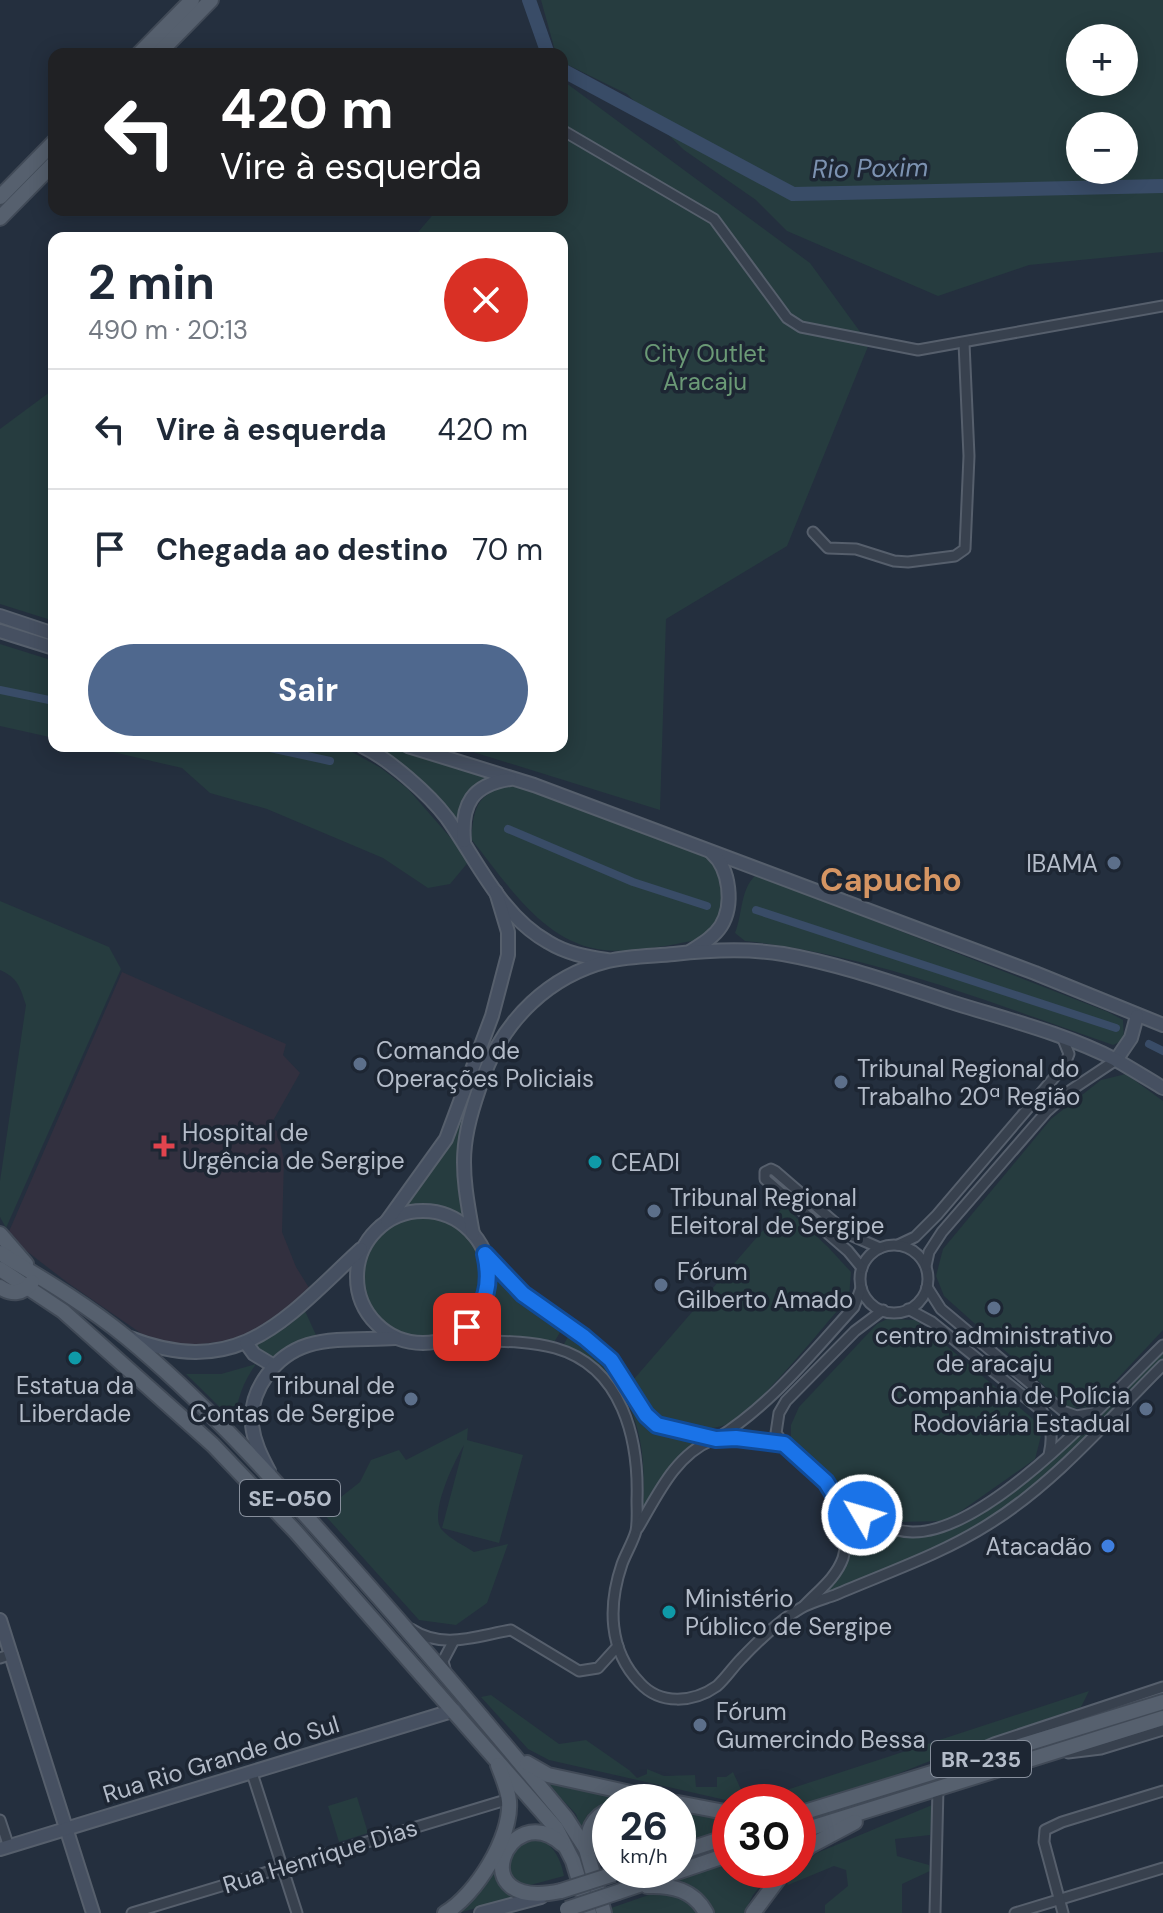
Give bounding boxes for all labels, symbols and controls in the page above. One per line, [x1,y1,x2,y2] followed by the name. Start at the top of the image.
[1066,24,1138,184] map controls
[1066,24,1138,96] button: +
[220,72,394,145] text: 420 m
[88,80,192,184] icon: left
[1066,112,1138,184] button: −
[220,143,482,190] text: Vire à esquerda
[812,150,928,186] water label: Rio Poxim
[88,251,215,314] text: 2 min
[444,258,528,342] button: close
[88,313,248,347] text: 490 m · 20:13
[644,338,766,397] park label: City Outlet Aracaju
[88,407,132,451] icon: left
[156,410,387,449] text: Vire à esquerda
[438,410,528,449] text: 420 m
[88,527,132,571] icon: arrive
[156,530,448,569] text: Chegada ao destino
[472,530,543,569] text: 70 m
[88,644,528,736] button: Sair
[1026,848,1098,879] place label: IBAMA
[1105,854,1123,872] marker: IBAMA
[820,859,962,901] district label: Capucho
[376,1035,594,1094] place label: Comando de Operações Policiais
[857,1053,1080,1112] place label: Tribunal Regional do Trabalho 20ª Região
[351,1055,369,1073] marker: Comando de Operações Policiais
[832,1073,850,1091] marker: Tribunal Regional do Trabalho 20ª Região
[182,1117,405,1176] place label: Hospital de Urgência de Sergipe
[153,1135,175,1157] marker: Hospital de Urgência de Sergipe
[611,1147,680,1178] place label: CEADI
[586,1153,604,1171] marker: CEADI
[670,1182,884,1241] place label: Tribunal Regional Eleitoral de Sergipe
[645,1202,663,1220] marker: Tribunal Regional Eleitoral de Sergipe
[677,1256,853,1315] place label: Fórum Gilberto Amado
[652,1276,670,1294] marker: Fórum Gilberto Amado
[433,1293,501,1361] pin
[985,1299,1003,1317] marker: centro administrativo de aracaju
[445,1305,489,1349] icon: arrive
[875,1320,1113,1379] place label: centro administrativo de aracaju
[66,1349,84,1367] marker: Estatua da Liberdade
[16,1370,134,1429] place label: Estatua da Liberdade
[190,1370,395,1429] place label: Tribunal de Contas de Sergipe
[891,1380,1130,1439] place label: Companhia de Polícia Rodoviária Estadual
[402,1390,420,1408] marker: Tribunal de Contas de Sergipe
[1137,1400,1155,1418] marker: Companhia de Polícia Rodoviária Estadual
[820,1473,904,1557] position arrow
[240,1480,340,1516] road number: SE-050
[985,1531,1092,1562] place label: Atacadão
[1099,1537,1117,1555] marker: Atacadão
[685,1583,892,1642] place label: Ministério Público de Sergipe
[660,1603,678,1621] marker: Ministério Público de Sergipe
[716,1696,926,1755] place label: Fórum Gumercindo Bessa
[99,1708,343,1810] street label: Rua Rio Grande do Sul
[691,1716,709,1734] marker: Fórum Gumercindo Bessa
[931,1741,1031,1777] road number: BR-235
[712,1784,816,1888] speed limit sign: 30
[620,1800,668,1852] text: 26
[219,1812,421,1900] street label: Rua Henrique Dias
[620,1843,668,1869] text: km/h

